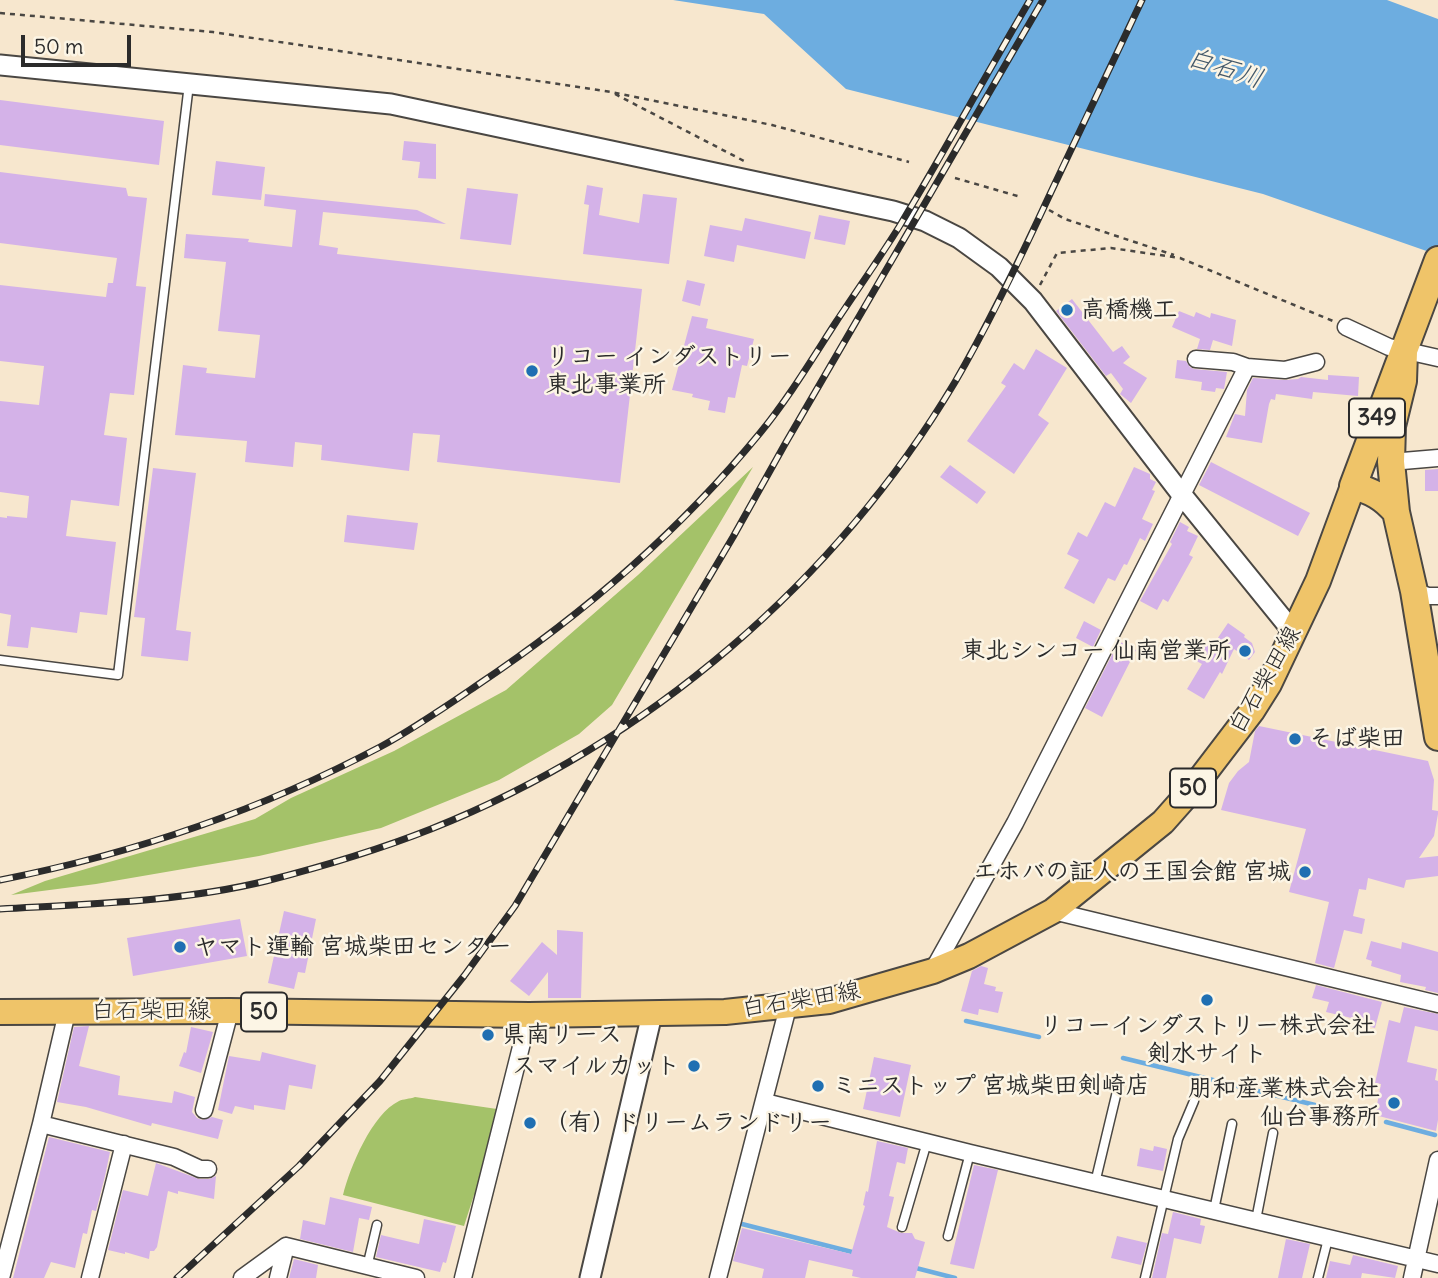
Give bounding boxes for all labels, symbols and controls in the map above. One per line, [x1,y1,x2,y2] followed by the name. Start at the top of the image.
[24,21,135,65] scale bar
[34,33,83,60] text: 50 m
[1183,42,1267,96] water label: 白石川
[1081,296,1177,324] place label: 高橋機工
[1059,302,1075,318] marker: 高橋機工
[546,343,792,399] place label: リコー インダストリー 東北事業所
[524,363,540,379] marker: リコー インダストリー 東北事業所
[1349,398,1405,438] road number: 349
[1223,621,1307,739] street label: 白石柴田線
[961,637,1231,665] place label: 東北シンコー 仙南営業所
[1237,643,1253,659] marker: 東北シンコー 仙南営業所
[1309,725,1405,753] place label: そば柴田
[1287,731,1303,747] marker: そば柴田
[1170,768,1216,808] road number: 50
[973,858,1291,886] place label: エホバの証人の王国会館 宮城
[1297,864,1313,880] marker: エホバの証人の王国会館 宮城
[194,933,512,961] place label: ヤマト運輸 宮城柴田センター
[172,939,188,955] marker: ヤマト運輸 宮城柴田センター
[739,976,863,1024] street label: 白石柴田線
[1199,992,1215,1008] marker: リコーインダストリー株式会社 剣水サイト
[241,993,287,1032] road number: 50
[91,997,211,1025] street label: 白石柴田線
[1039,1012,1375,1068] place label: リコーインダストリー株式会社 剣水サイト
[502,1021,622,1049] place label: 県南リース
[480,1027,496,1043] marker: 県南リース
[512,1052,680,1080] place label: スマイルカット
[686,1058,702,1074] marker: スマイルカット
[832,1072,1150,1100] place label: ミニストップ 宮城柴田剣崎店
[1188,1075,1380,1131] place label: 朋和産業株式会社 仙台事務所
[810,1078,826,1094] marker: ミニストップ 宮城柴田剣崎店
[1386,1095,1402,1111] marker: 朋和産業株式会社 仙台事務所
[544,1109,832,1137] place label: （有）ドリームランドリー
[522,1115,538,1131] marker: （有）ドリームランドリー

